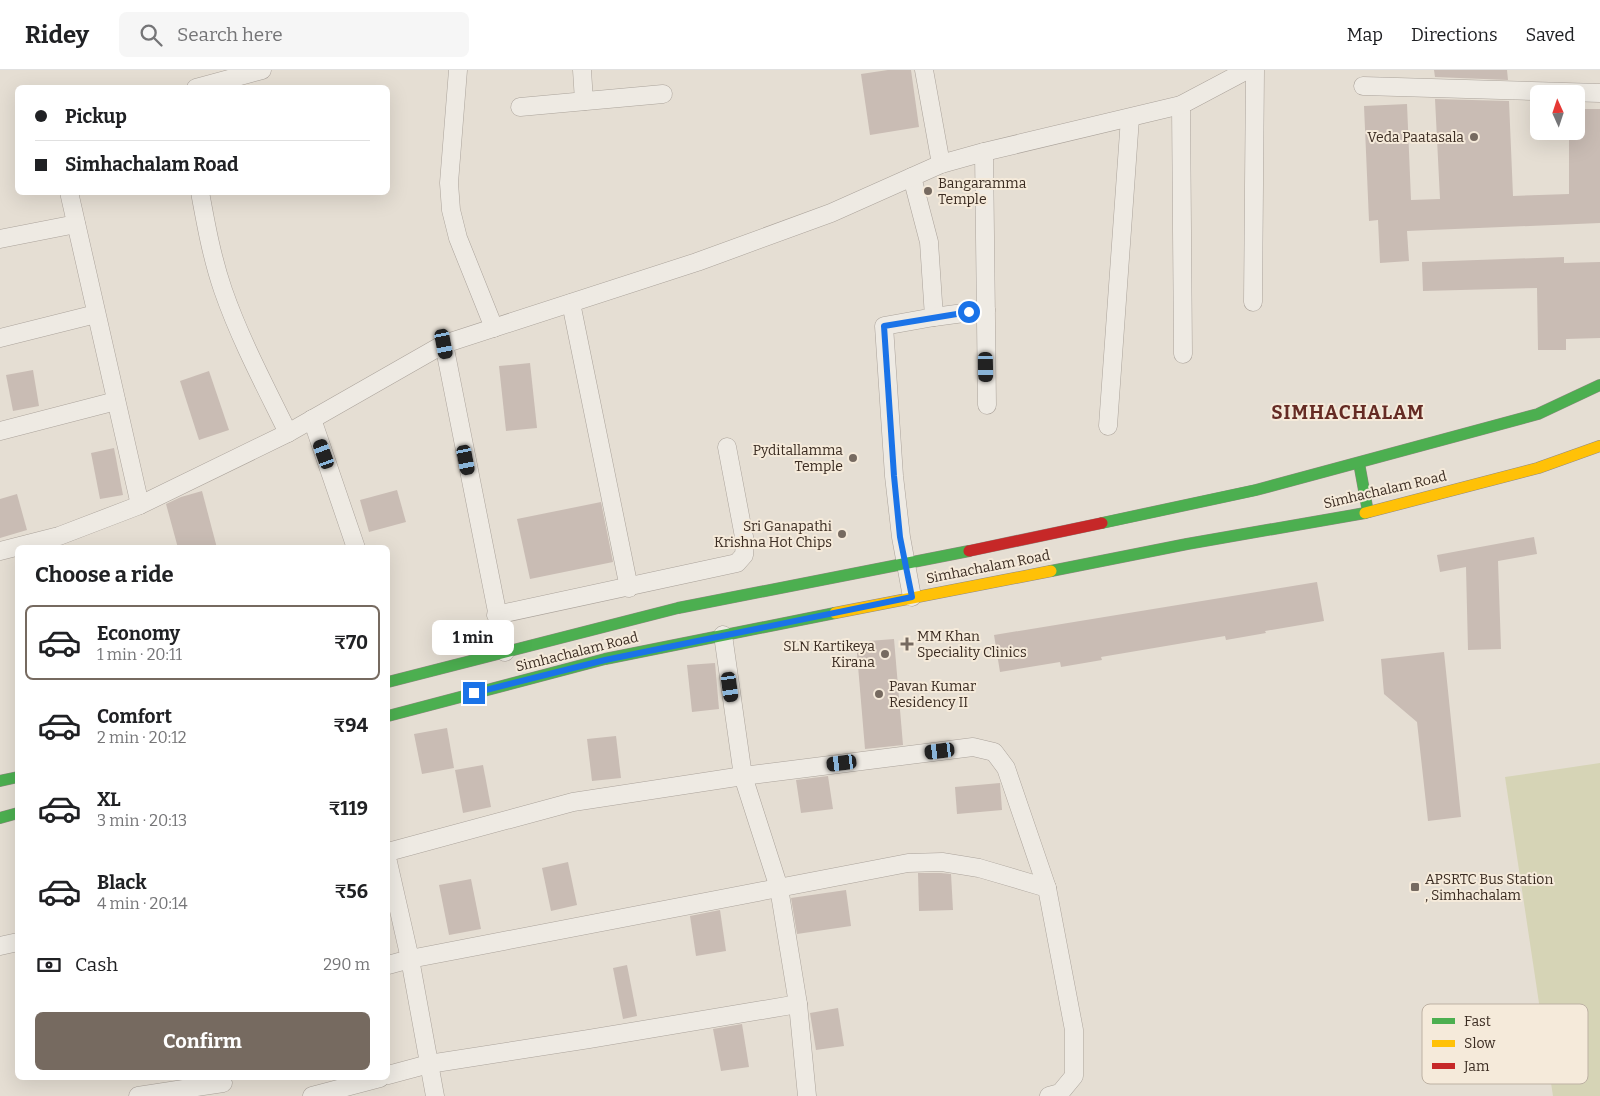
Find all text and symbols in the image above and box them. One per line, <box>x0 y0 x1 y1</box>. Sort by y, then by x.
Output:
search box <box>119 12 469 57</box>
text: Ridey <box>25 21 89 49</box>
icon: search <box>137 21 165 49</box>
text: Search here <box>177 23 283 46</box>
text: Map <box>1347 24 1383 46</box>
text: Directions <box>1411 24 1498 46</box>
text: Saved <box>1526 24 1575 46</box>
north arrow <box>1530 85 1585 140</box>
map controls <box>1530 85 1585 140</box>
text: Pickup <box>65 105 127 128</box>
place label: Veda Paatasala <box>1367 129 1464 146</box>
marker: Veda Paatasala <box>1468 131 1480 143</box>
text: Simhachalam Road <box>65 153 239 176</box>
place label: Bangaramma Temple <box>938 175 1027 208</box>
marker: Bangaramma Temple <box>922 185 934 197</box>
route start <box>958 301 980 323</box>
car <box>433 328 454 360</box>
car <box>978 352 993 382</box>
district label: SIMHACHALAM <box>1271 401 1425 424</box>
car <box>311 437 336 471</box>
place label: Pyditallamma Temple <box>753 442 843 475</box>
car <box>455 444 476 476</box>
marker: Pyditallamma Temple <box>847 452 859 464</box>
street label: Simhachalam Road <box>1322 468 1448 512</box>
place label: Sri Ganapathi Krishna Hot Chips <box>714 518 832 551</box>
marker: Sri Ganapathi Krishna Hot Chips <box>836 528 848 540</box>
street label: Simhachalam Road <box>925 547 1051 587</box>
text: Choose a ride <box>35 561 174 588</box>
icon: car <box>37 620 82 665</box>
callout: 1 min <box>433 620 515 656</box>
text: Economy <box>97 622 180 645</box>
text: 1 min <box>453 628 493 647</box>
place label: MM Khan Speciality Clinics <box>917 628 1027 661</box>
street label: Simhachalam Road <box>514 629 640 675</box>
text: ₹70 <box>334 631 368 654</box>
place label: SLN Kartikeya Kirana <box>783 638 875 671</box>
marker: MM Khan Speciality Clinics <box>901 638 913 650</box>
text: 1 min · 20:11 <box>97 645 182 664</box>
marker: SLN Kartikeya Kirana <box>879 648 891 660</box>
car <box>720 671 739 703</box>
place label: Pavan Kumar Residency II <box>889 678 976 711</box>
route end <box>463 682 485 704</box>
marker: Pavan Kumar Residency II <box>873 688 885 700</box>
icon: car <box>37 703 82 748</box>
text: Comfort <box>97 705 172 728</box>
text: ₹94 <box>333 714 368 737</box>
text: 2 min · 20:12 <box>97 728 186 747</box>
car <box>924 742 955 760</box>
car <box>826 754 857 772</box>
icon: car <box>37 786 82 831</box>
text: XL <box>97 788 121 811</box>
text: ₹119 <box>328 797 368 820</box>
text: 3 min · 20:13 <box>97 811 187 830</box>
icon: car <box>37 869 82 914</box>
text: Black <box>97 871 147 894</box>
place label: APSRTC Bus Station , Simhachalam <box>1425 871 1553 904</box>
text: ₹56 <box>334 880 368 903</box>
marker: APSRTC Bus Station , Simhachalam <box>1409 881 1421 893</box>
text: 4 min · 20:14 <box>97 894 188 913</box>
icon: cash <box>35 951 63 979</box>
text: Cash <box>75 953 118 976</box>
text: 290 m <box>323 955 370 974</box>
legend <box>1422 1004 1588 1084</box>
button: Confirm <box>35 1012 370 1070</box>
text: Fast <box>1464 1013 1491 1030</box>
text: Slow <box>1464 1035 1496 1052</box>
text: Jam <box>1463 1058 1490 1075</box>

